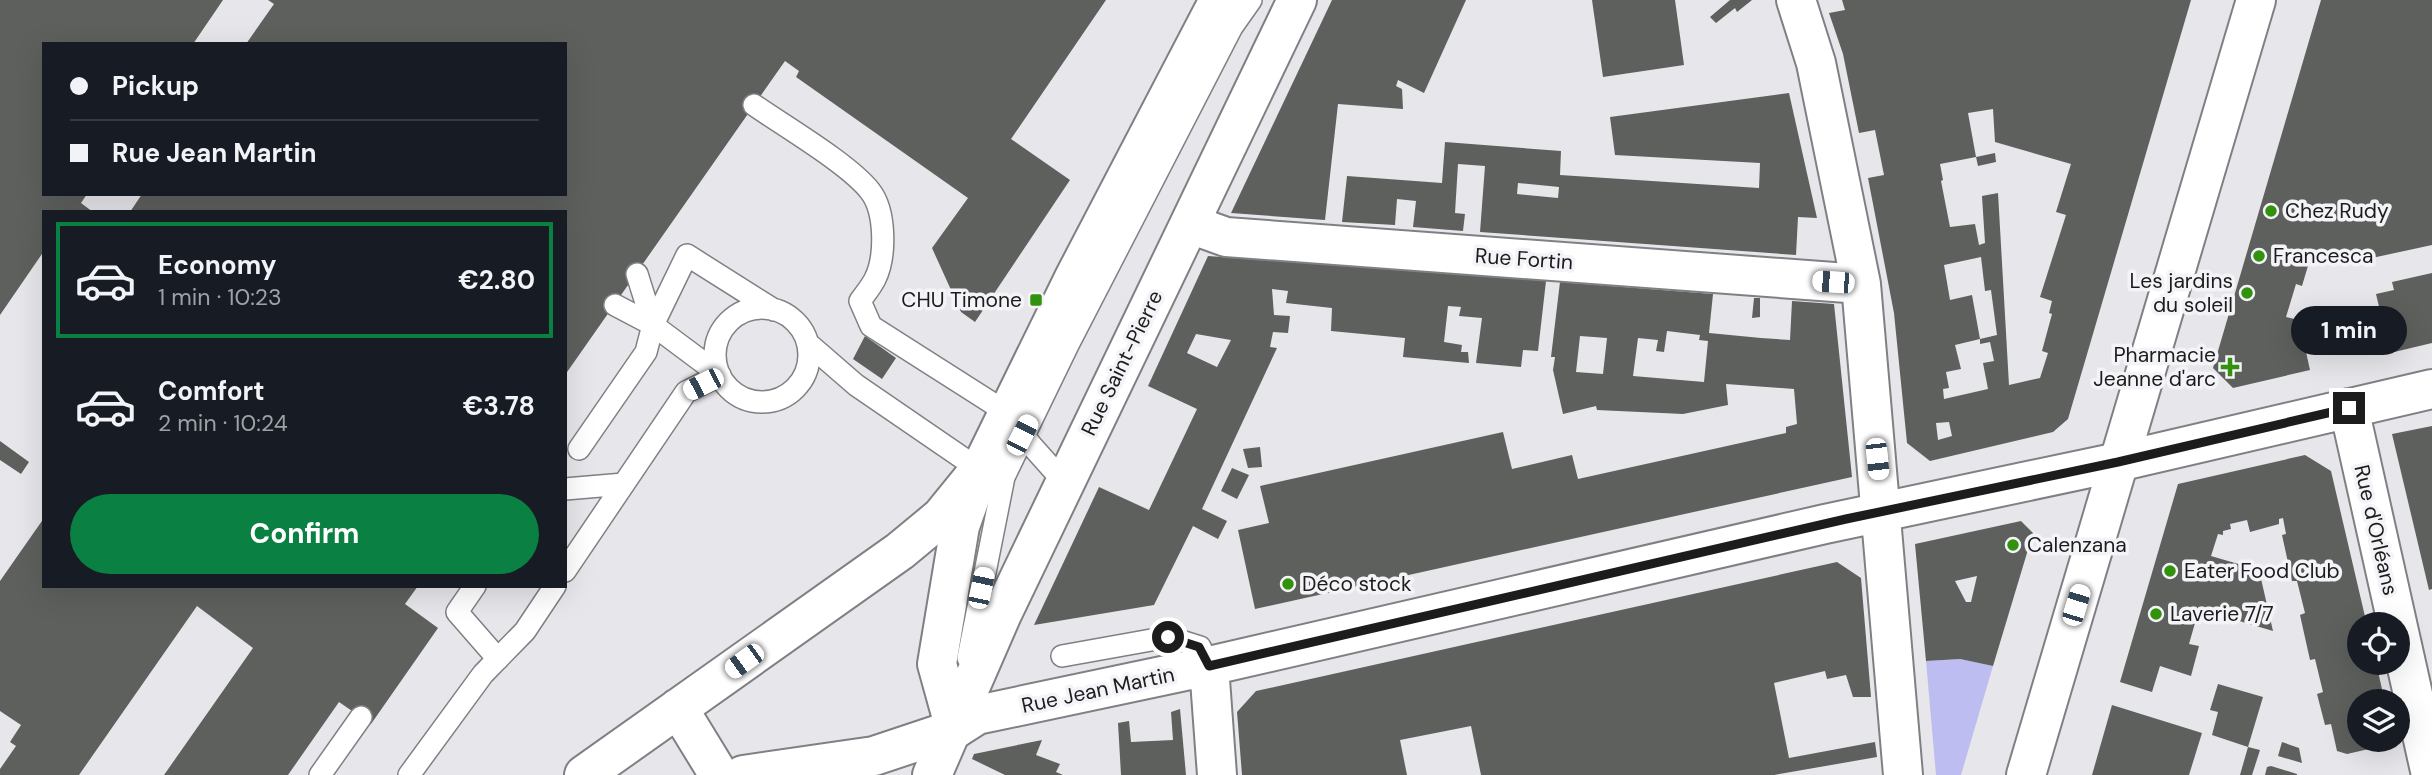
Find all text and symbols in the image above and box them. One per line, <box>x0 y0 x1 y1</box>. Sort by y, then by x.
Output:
text: Pickup <box>112 69 199 103</box>
text: Rue Jean Martin <box>112 136 317 170</box>
place label: Chez Rudy <box>2285 197 2389 225</box>
marker: Chez Rudy <box>2263 203 2279 219</box>
street label: Rue Fortin <box>1474 242 1574 276</box>
place label: Francesca <box>2273 242 2373 270</box>
text: Economy <box>158 248 276 282</box>
marker: Francesca <box>2251 248 2267 264</box>
icon: car <box>74 249 137 312</box>
text: €2.80 <box>458 263 535 297</box>
place label: Les jardins du soleil <box>2130 267 2233 319</box>
car <box>1812 270 1855 294</box>
text: 1 min · 10:23 <box>158 282 282 312</box>
marker: Les jardins du soleil <box>2239 285 2255 301</box>
place label: CHU Timone <box>901 286 1022 314</box>
street label: Rue Saint-Pierre <box>1075 286 1169 440</box>
marker: CHU Timone <box>1028 292 1044 308</box>
callout: 1 min <box>2291 306 2407 356</box>
text: 1 min <box>2321 315 2377 345</box>
place label: Pharmacie Jeanne d'arc <box>2093 341 2216 393</box>
marker: Pharmacie Jeanne d'arc <box>2222 359 2238 375</box>
car <box>680 365 727 403</box>
text: Comfort <box>158 374 264 408</box>
icon: car <box>74 375 137 438</box>
text: €3.78 <box>463 389 535 423</box>
route end <box>2333 392 2365 424</box>
text: 2 min · 10:24 <box>158 408 288 438</box>
car <box>1004 412 1041 458</box>
car <box>1865 437 1890 481</box>
street label: Rue d'Orléans <box>2347 462 2405 598</box>
button: Confirm <box>70 494 539 574</box>
place label: Calenzana <box>2027 531 2127 559</box>
marker: Calenzana <box>2005 537 2021 553</box>
place label: Eater Food Club <box>2184 557 2340 585</box>
marker: Eater Food Club <box>2162 563 2178 579</box>
car <box>967 565 996 611</box>
place label: Déco stock <box>1302 570 1412 598</box>
marker: Déco stock <box>1280 576 1296 592</box>
car <box>2060 582 2093 628</box>
place label: Laverie 7/7 <box>2170 600 2274 628</box>
marker: Laverie 7/7 <box>2148 606 2164 622</box>
map controls <box>2347 612 2410 752</box>
button: locate <box>2347 612 2410 675</box>
route start <box>1152 621 1184 653</box>
car <box>721 640 768 682</box>
street label: Rue Jean Martin <box>1019 660 1177 720</box>
button: layers <box>2347 689 2410 752</box>

